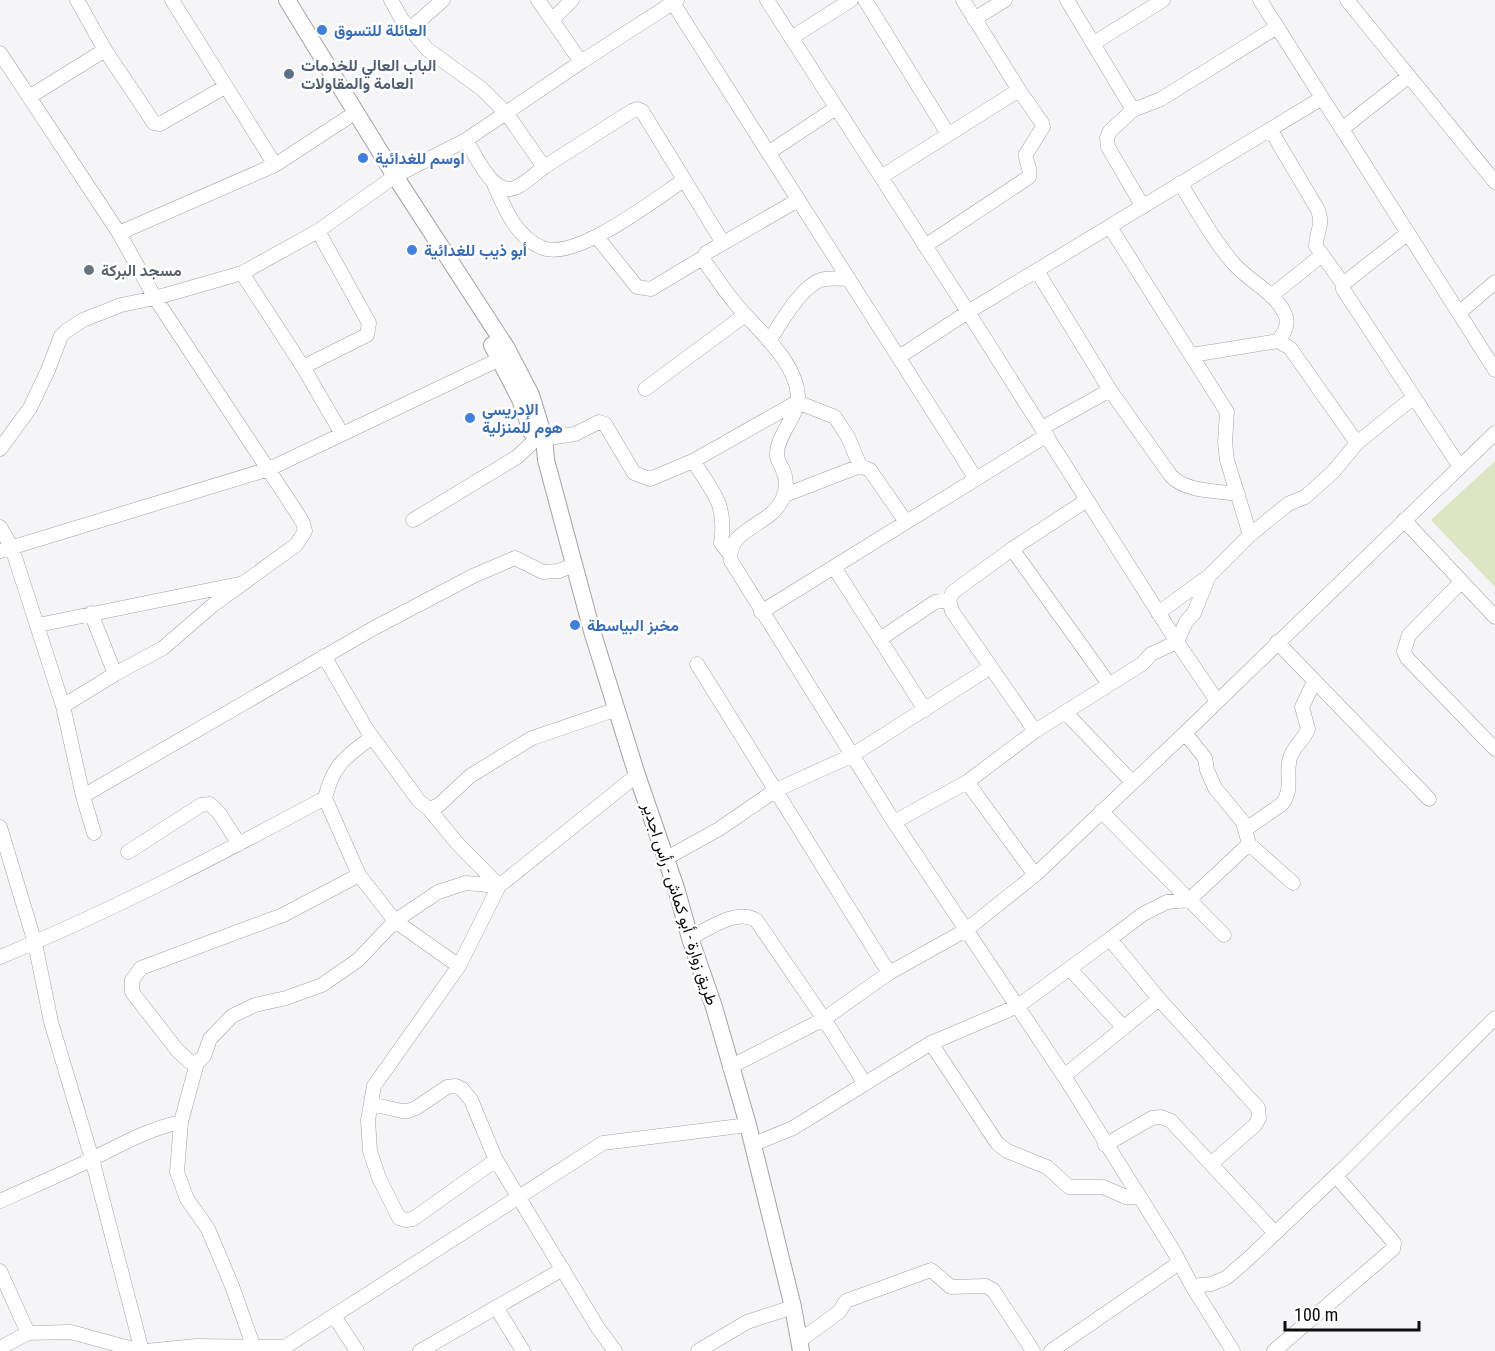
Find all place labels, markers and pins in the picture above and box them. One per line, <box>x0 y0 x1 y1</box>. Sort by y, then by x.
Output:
place label: العائلة للتسوق <box>334 21 427 41</box>
marker: العائلة للتسوق <box>315 23 329 37</box>
place label: الباب العالي للخدمات العامة والمقاولات <box>301 56 436 94</box>
marker: الباب العالي للخدمات العامة والمقاولات <box>282 67 296 81</box>
place label: اوسم للغدائية <box>375 149 465 169</box>
marker: اوسم للغدائية <box>356 151 370 165</box>
place label: أبو ذيب للغدائية <box>424 241 527 261</box>
marker: أبو ذيب للغدائية <box>405 243 419 257</box>
place label: مسجد البركة <box>101 261 182 281</box>
marker: مسجد البركة <box>82 263 96 277</box>
place label: الإدريسي هوم للمنزلية <box>482 400 563 438</box>
marker: الإدريسي هوم للمنزلية <box>463 411 477 425</box>
place label: مخبز البياسطة <box>587 616 679 636</box>
marker: مخبز البياسطة <box>568 618 582 632</box>

